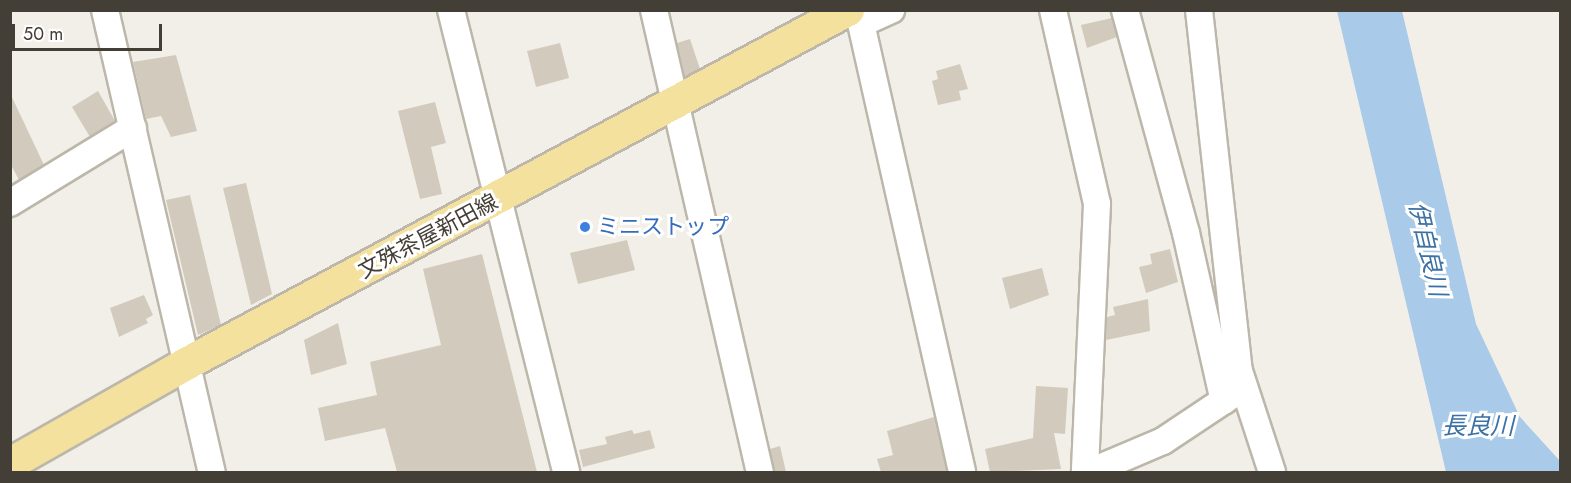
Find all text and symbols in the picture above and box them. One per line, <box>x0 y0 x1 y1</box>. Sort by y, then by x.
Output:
scale bar <box>15 12 165 50</box>
text: 50 m <box>23 21 63 47</box>
street label: 文殊茶屋新田線 <box>354 188 502 284</box>
water label: 伊自良川 <box>1403 199 1453 299</box>
place label: ミニストップ <box>597 214 729 240</box>
marker: ミニストップ <box>578 220 592 234</box>
water label: 長良川 <box>1442 412 1514 440</box>

